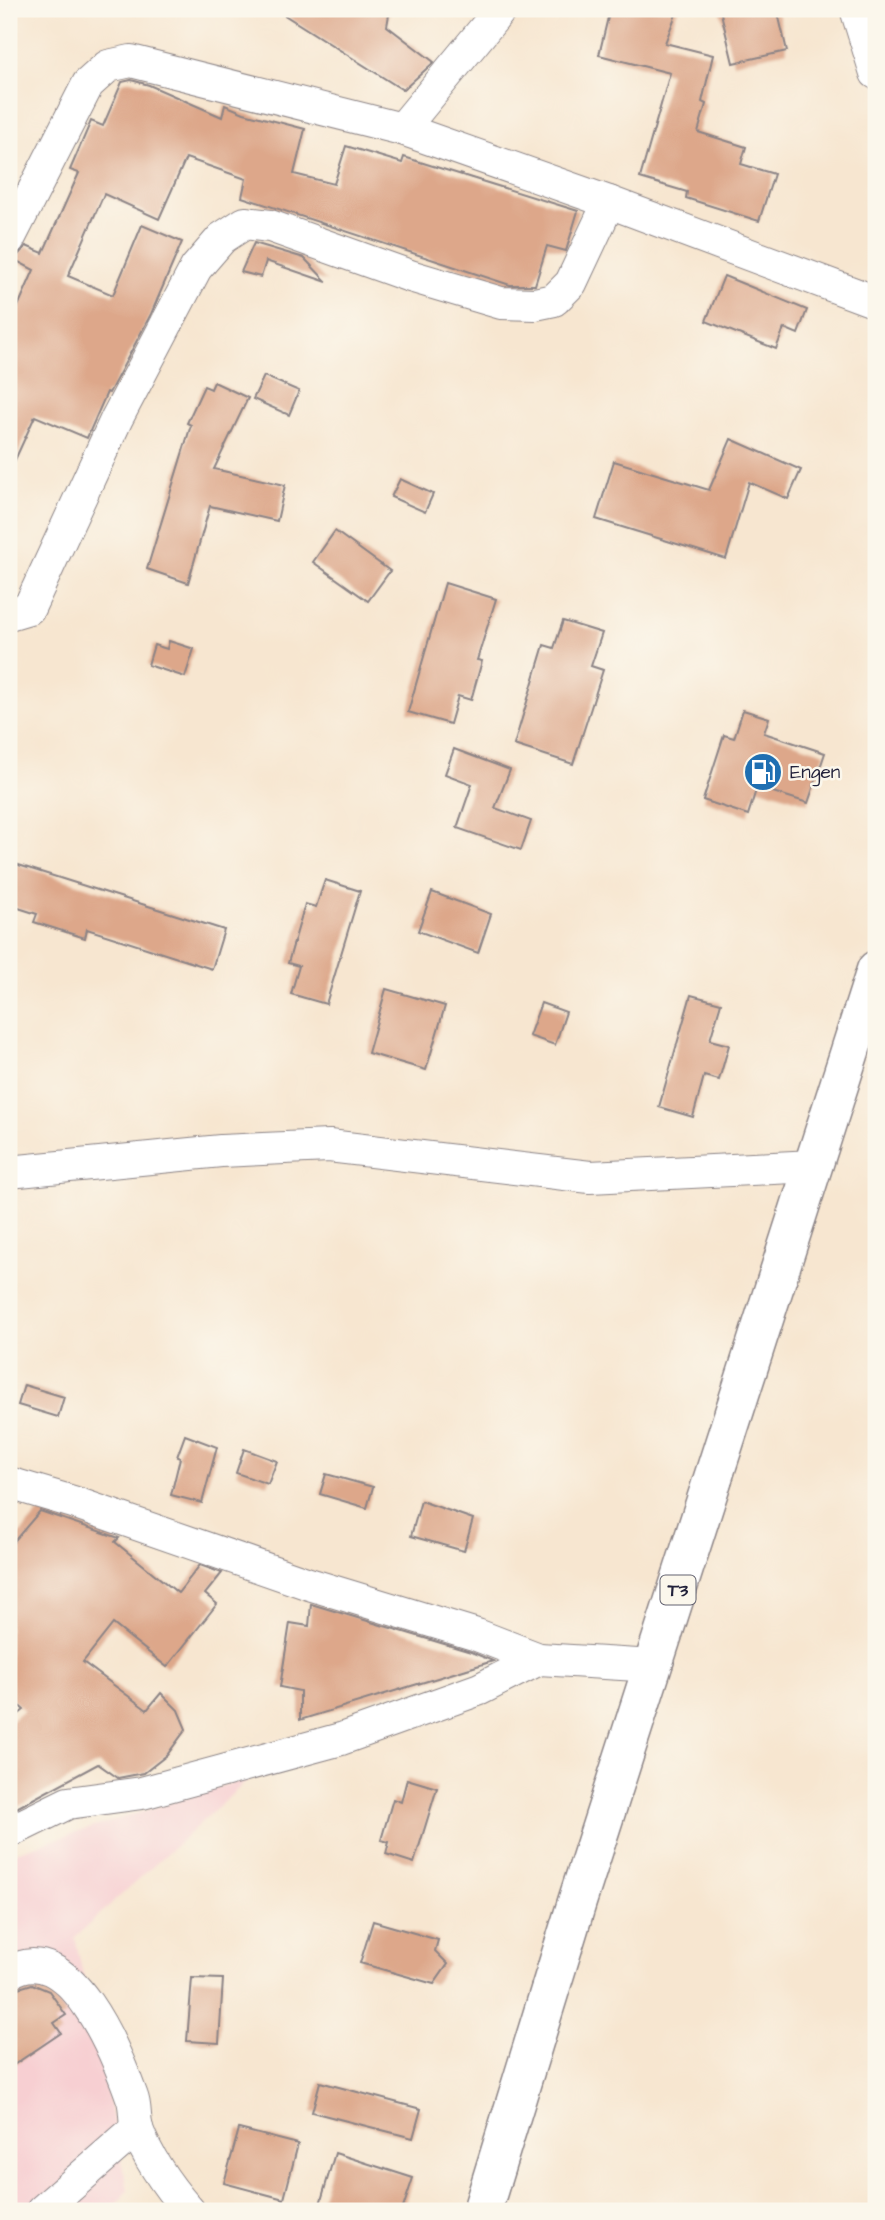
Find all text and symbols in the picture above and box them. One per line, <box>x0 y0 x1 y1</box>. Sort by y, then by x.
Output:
fuel station icon: Engen <box>742 751 784 793</box>
place label: Engen <box>790 759 840 787</box>
road number: T3 <box>660 1576 696 1604</box>

